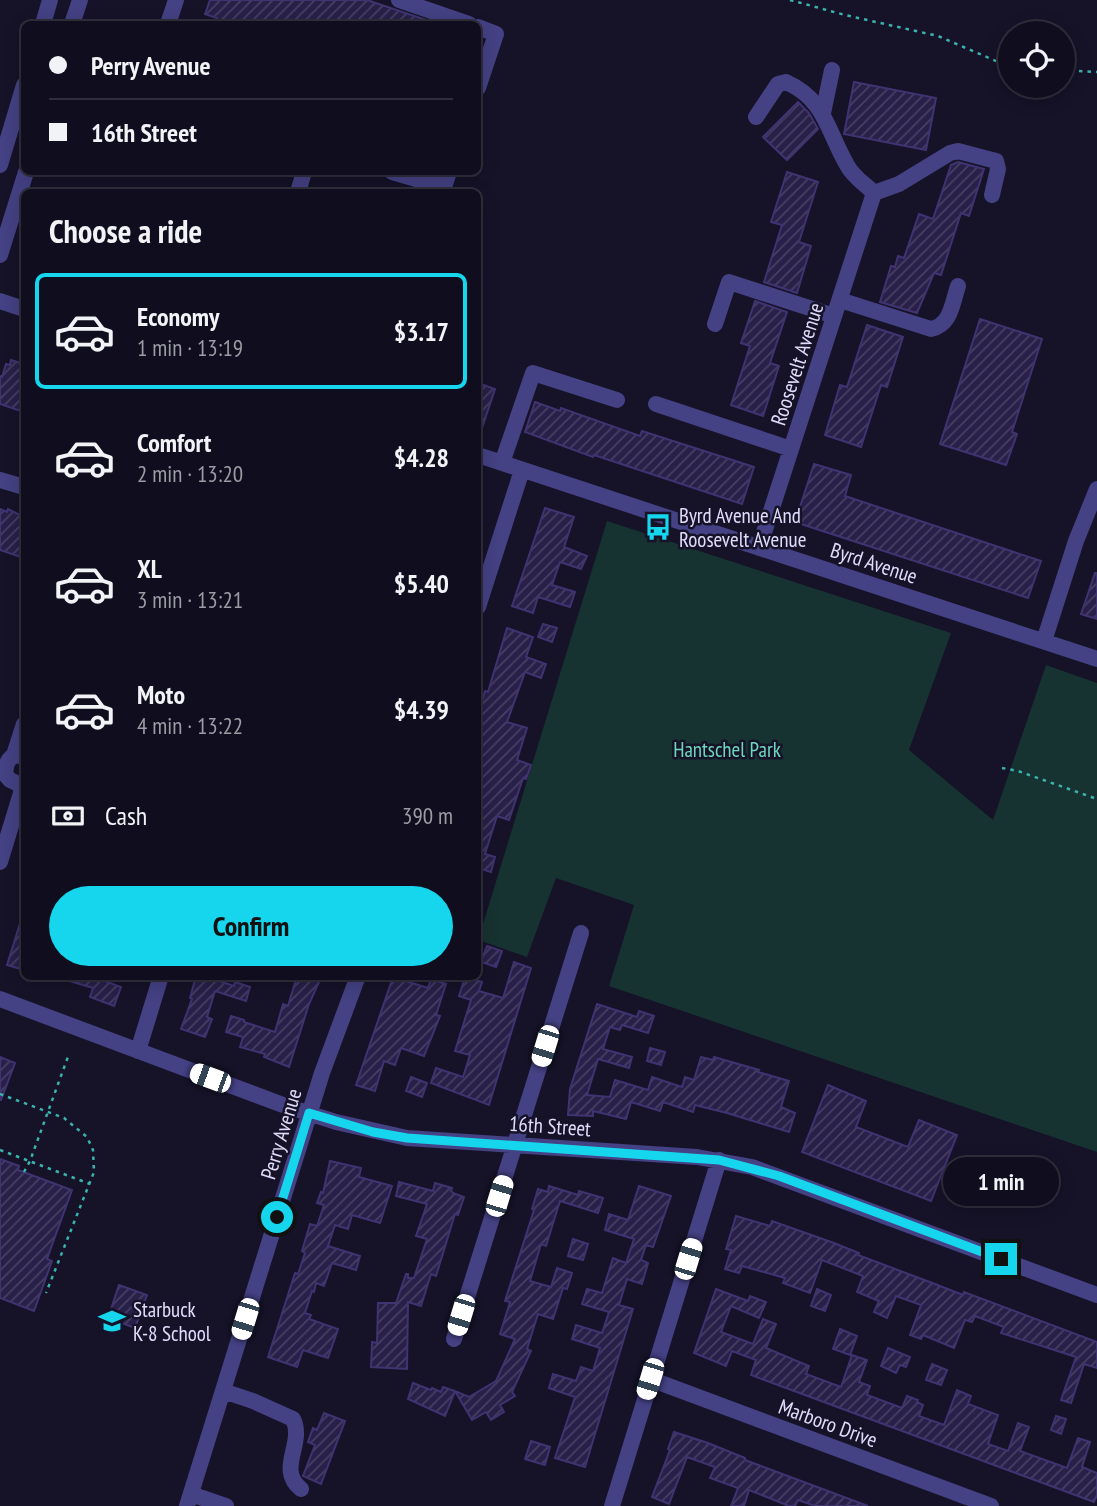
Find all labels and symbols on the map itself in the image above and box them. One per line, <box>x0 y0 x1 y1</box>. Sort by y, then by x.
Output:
street label: Roosevelt Avenue <box>764 299 830 429</box>
place label: Byrd Avenue And Roosevelt Avenue <box>679 502 806 553</box>
bus stop icon: Byrd Avenue And Roosevelt Avenue <box>643 512 673 542</box>
street label: Byrd Avenue <box>827 536 921 590</box>
park label: Hantschel Park <box>673 736 781 763</box>
car <box>529 1023 562 1069</box>
car <box>187 1061 234 1095</box>
street label: Perry Avenue <box>254 1085 308 1183</box>
street label: 16th Street <box>508 1110 592 1142</box>
callout: 1 min <box>943 1158 1059 1206</box>
car <box>483 1173 516 1219</box>
route start <box>261 1201 293 1233</box>
car <box>672 1236 705 1282</box>
route end <box>985 1243 1017 1275</box>
car <box>445 1292 478 1338</box>
place label: Starbuck K-8 School <box>133 1296 211 1347</box>
car <box>229 1296 262 1342</box>
school or university icon: Starbuck K-8 School <box>97 1306 127 1336</box>
car <box>634 1356 667 1402</box>
street label: Marboro Drive <box>775 1393 881 1453</box>

